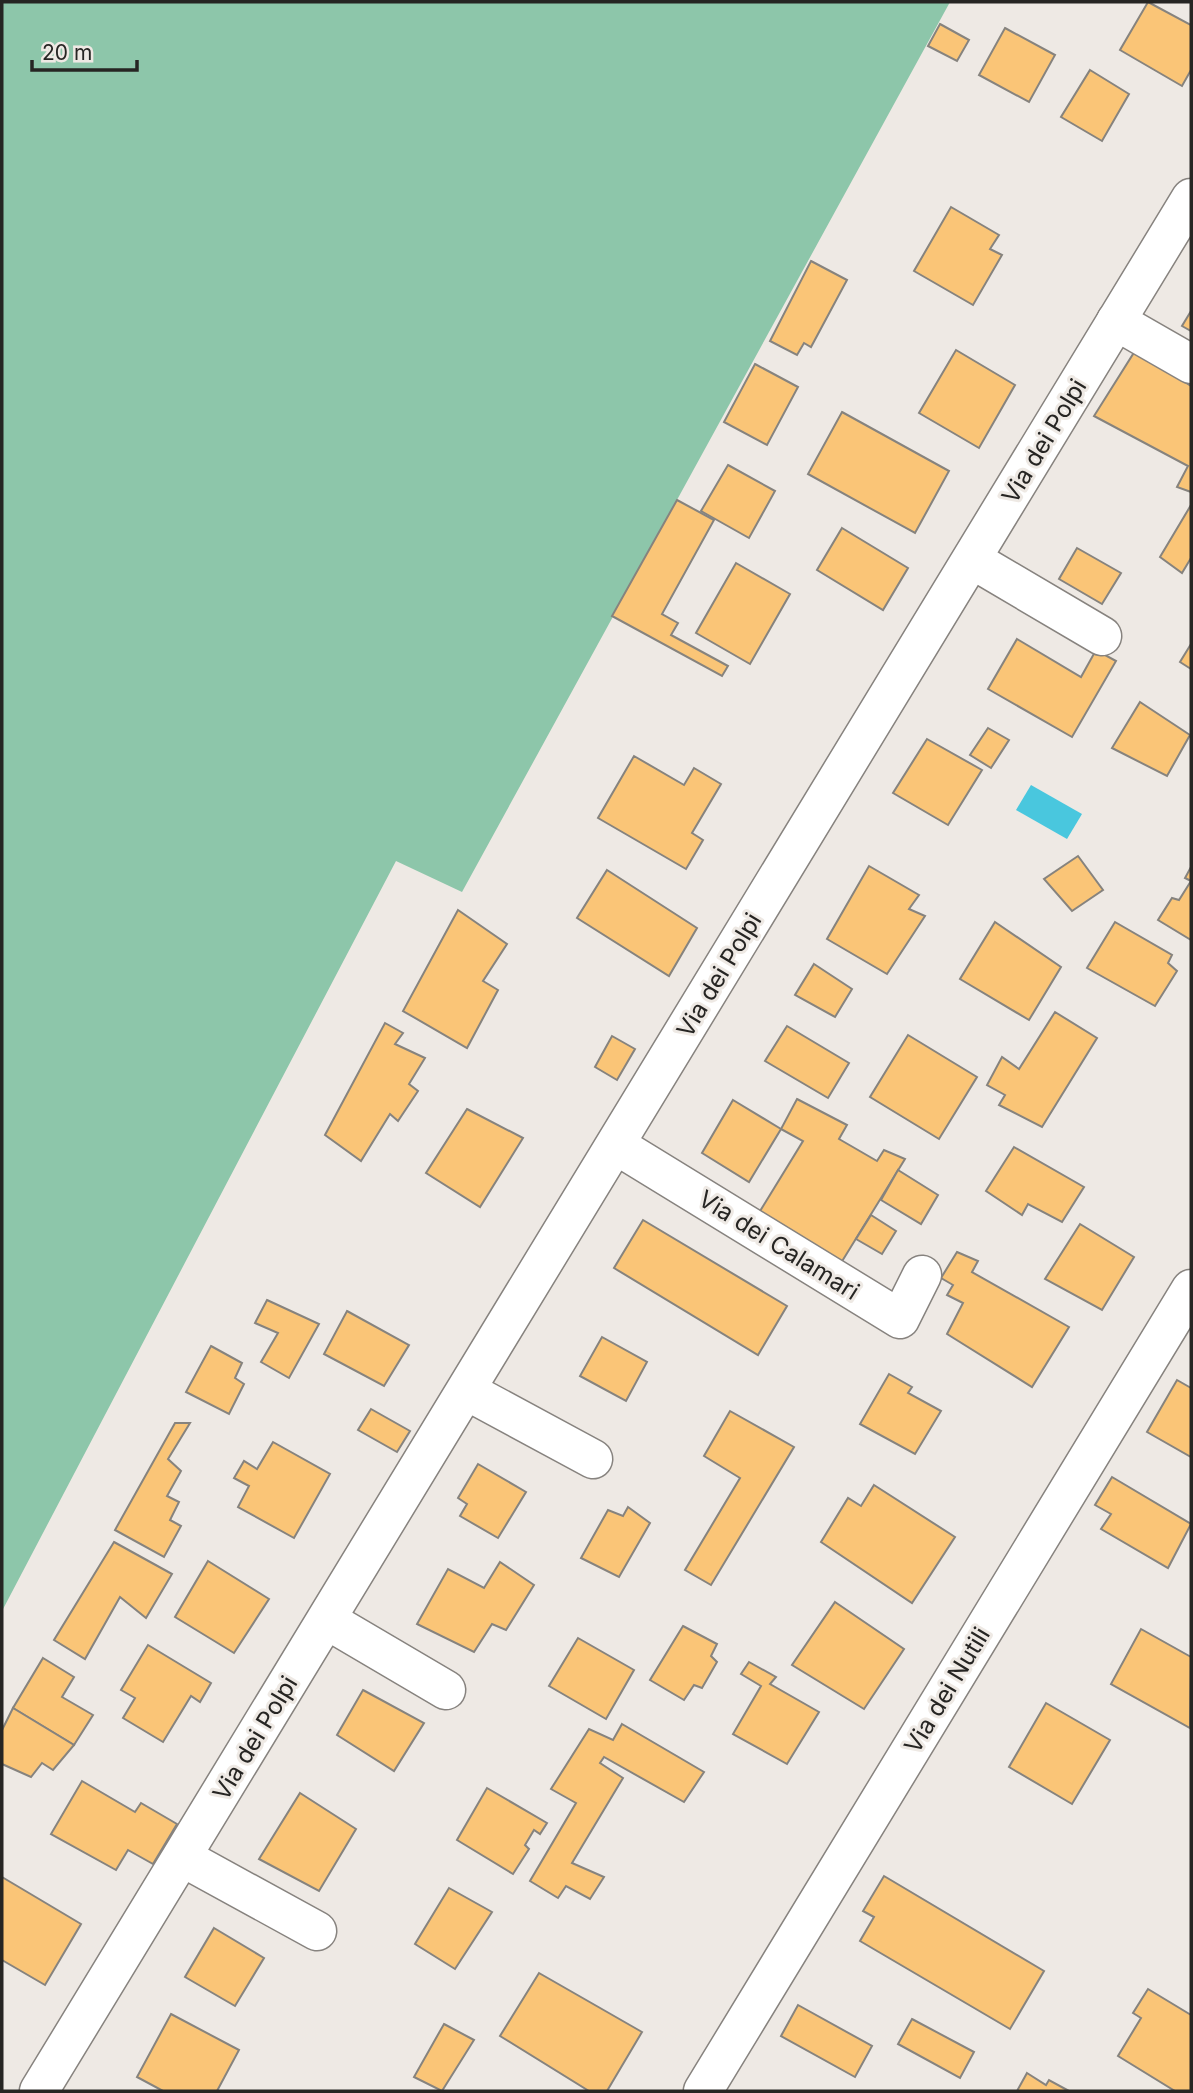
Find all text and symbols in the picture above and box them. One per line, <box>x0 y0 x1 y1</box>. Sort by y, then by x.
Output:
scale bar <box>32 28 136 72</box>
text: 20 m <box>42 40 92 65</box>
street label: Via dei Polpi <box>996 374 1092 508</box>
street label: Via dei Polpi <box>671 908 767 1042</box>
street label: Via dei Calamari <box>693 1184 865 1306</box>
street label: Via dei Nutili <box>898 1622 996 1758</box>
street label: Via dei Polpi <box>207 1671 303 1805</box>

